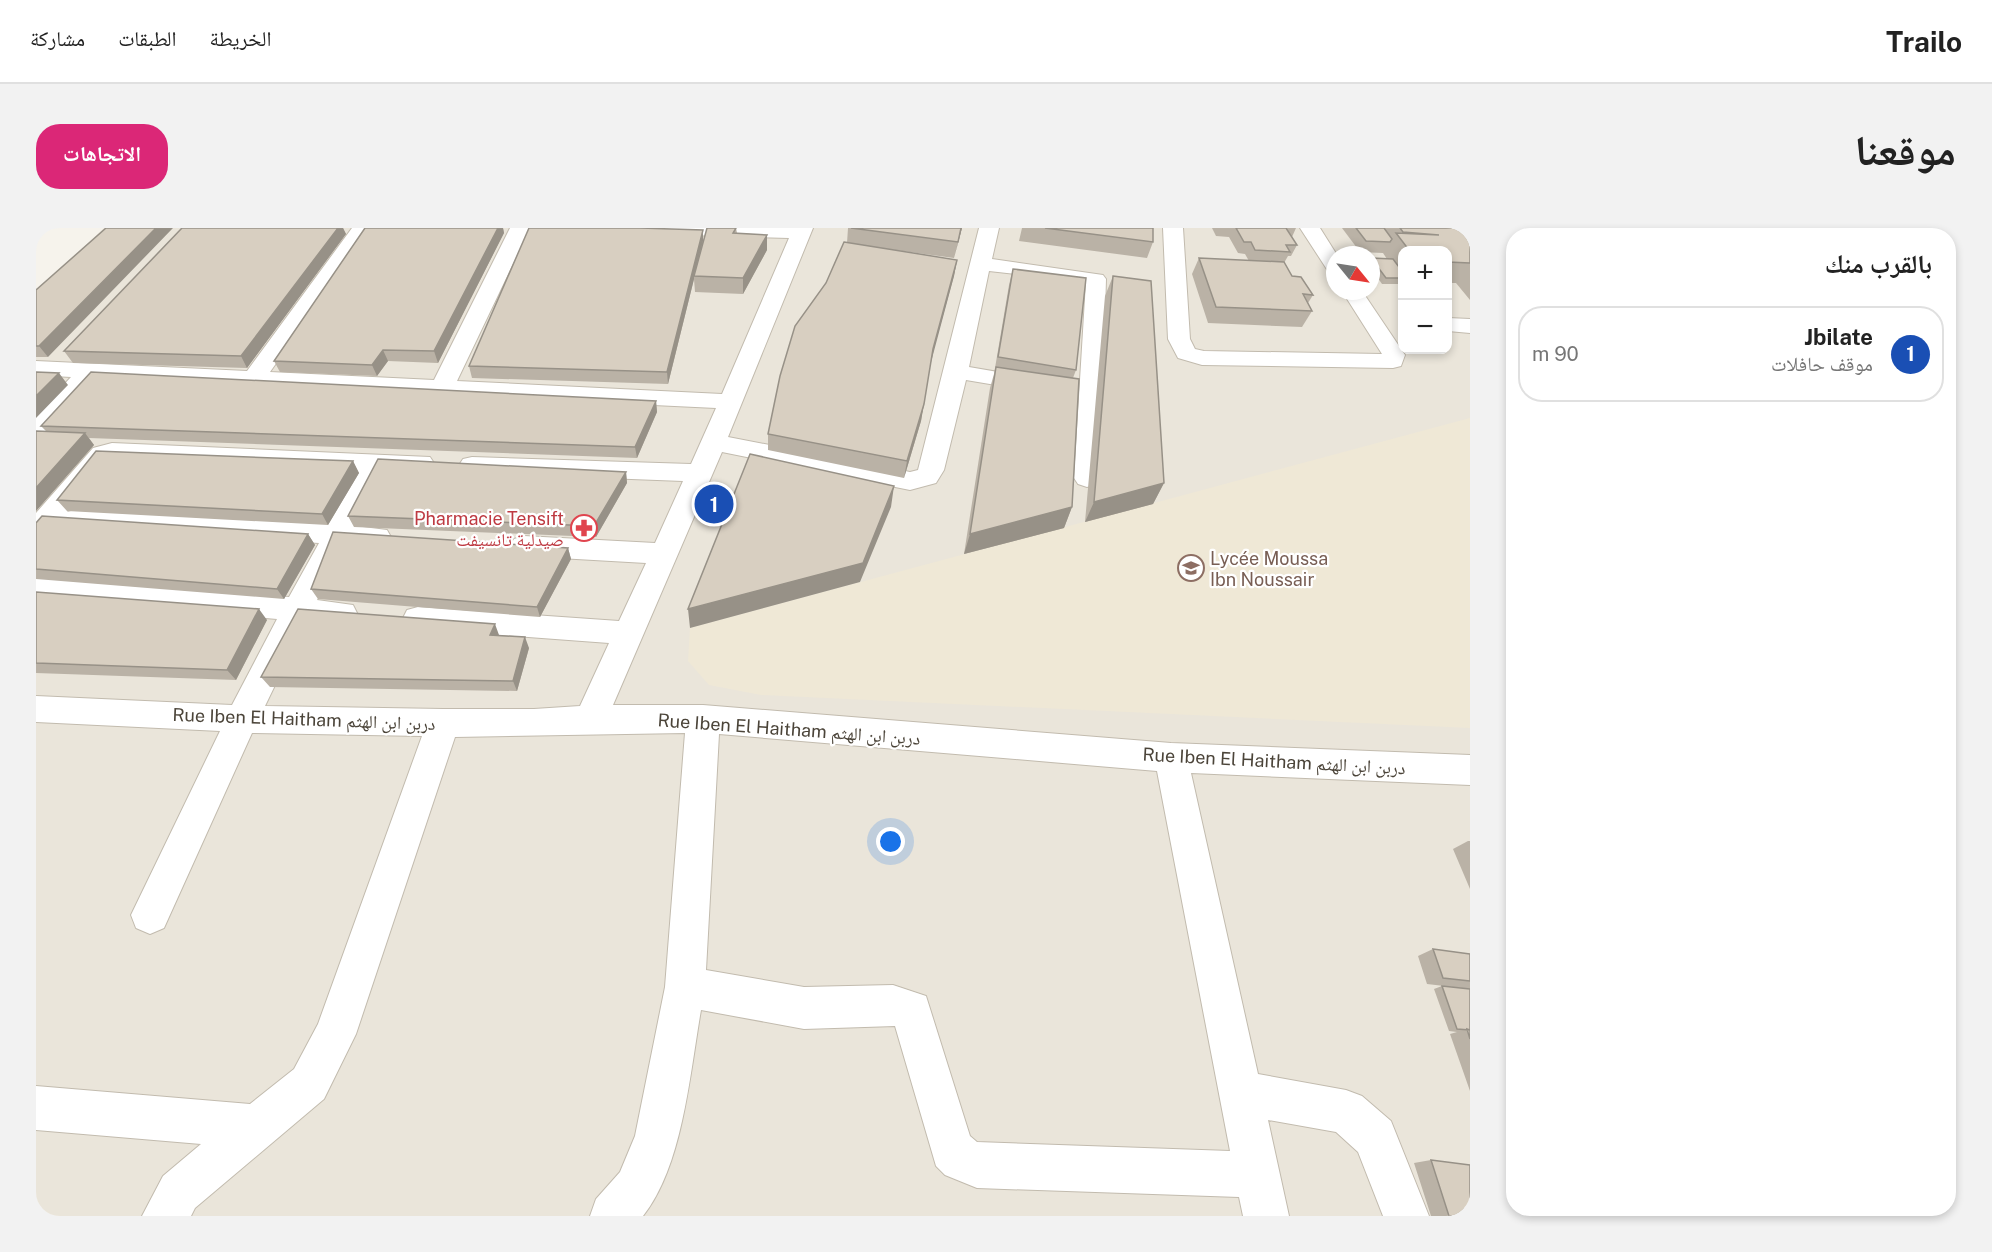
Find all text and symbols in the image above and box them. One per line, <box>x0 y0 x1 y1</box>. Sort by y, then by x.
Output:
text: Trailo <box>1886 25 1962 58</box>
text: مشاركة <box>30 26 85 51</box>
text: الطبقات <box>118 26 177 51</box>
text: الخريطة <box>210 26 271 51</box>
button: الاتجاهات <box>36 124 168 189</box>
text: موقعنا <box>1855 125 1956 174</box>
north arrow <box>1326 246 1380 300</box>
map controls <box>1398 246 1452 354</box>
button: + <box>1398 246 1452 300</box>
text: بالقرب منك <box>1825 248 1932 279</box>
button: − <box>1398 300 1452 354</box>
text: Jbilate <box>1804 324 1873 350</box>
text: 90 m <box>1532 342 1579 366</box>
text: 1 <box>1906 342 1915 366</box>
text: موقف حافلات <box>1771 352 1873 376</box>
pin: 1 <box>694 482 734 526</box>
place label: Pharmacie Tensift صيدلية تانسيفت <box>414 508 564 550</box>
pharmacy icon: Pharmacie Tensift صيدلية تانسيفت <box>569 513 599 543</box>
place label: Lycée Moussa Ibn Noussair <box>1210 548 1328 590</box>
school or university icon: Lycée Moussa Ibn Noussair <box>1176 553 1206 583</box>
street label: Rue Iben El Haitham دربن ابن الهثم <box>172 704 436 736</box>
street label: Rue Iben El Haitham دربن ابن الهثم <box>657 709 921 751</box>
street label: Rue Iben El Haitham دربن ابن الهثم <box>1142 744 1406 780</box>
your location <box>876 827 905 856</box>

